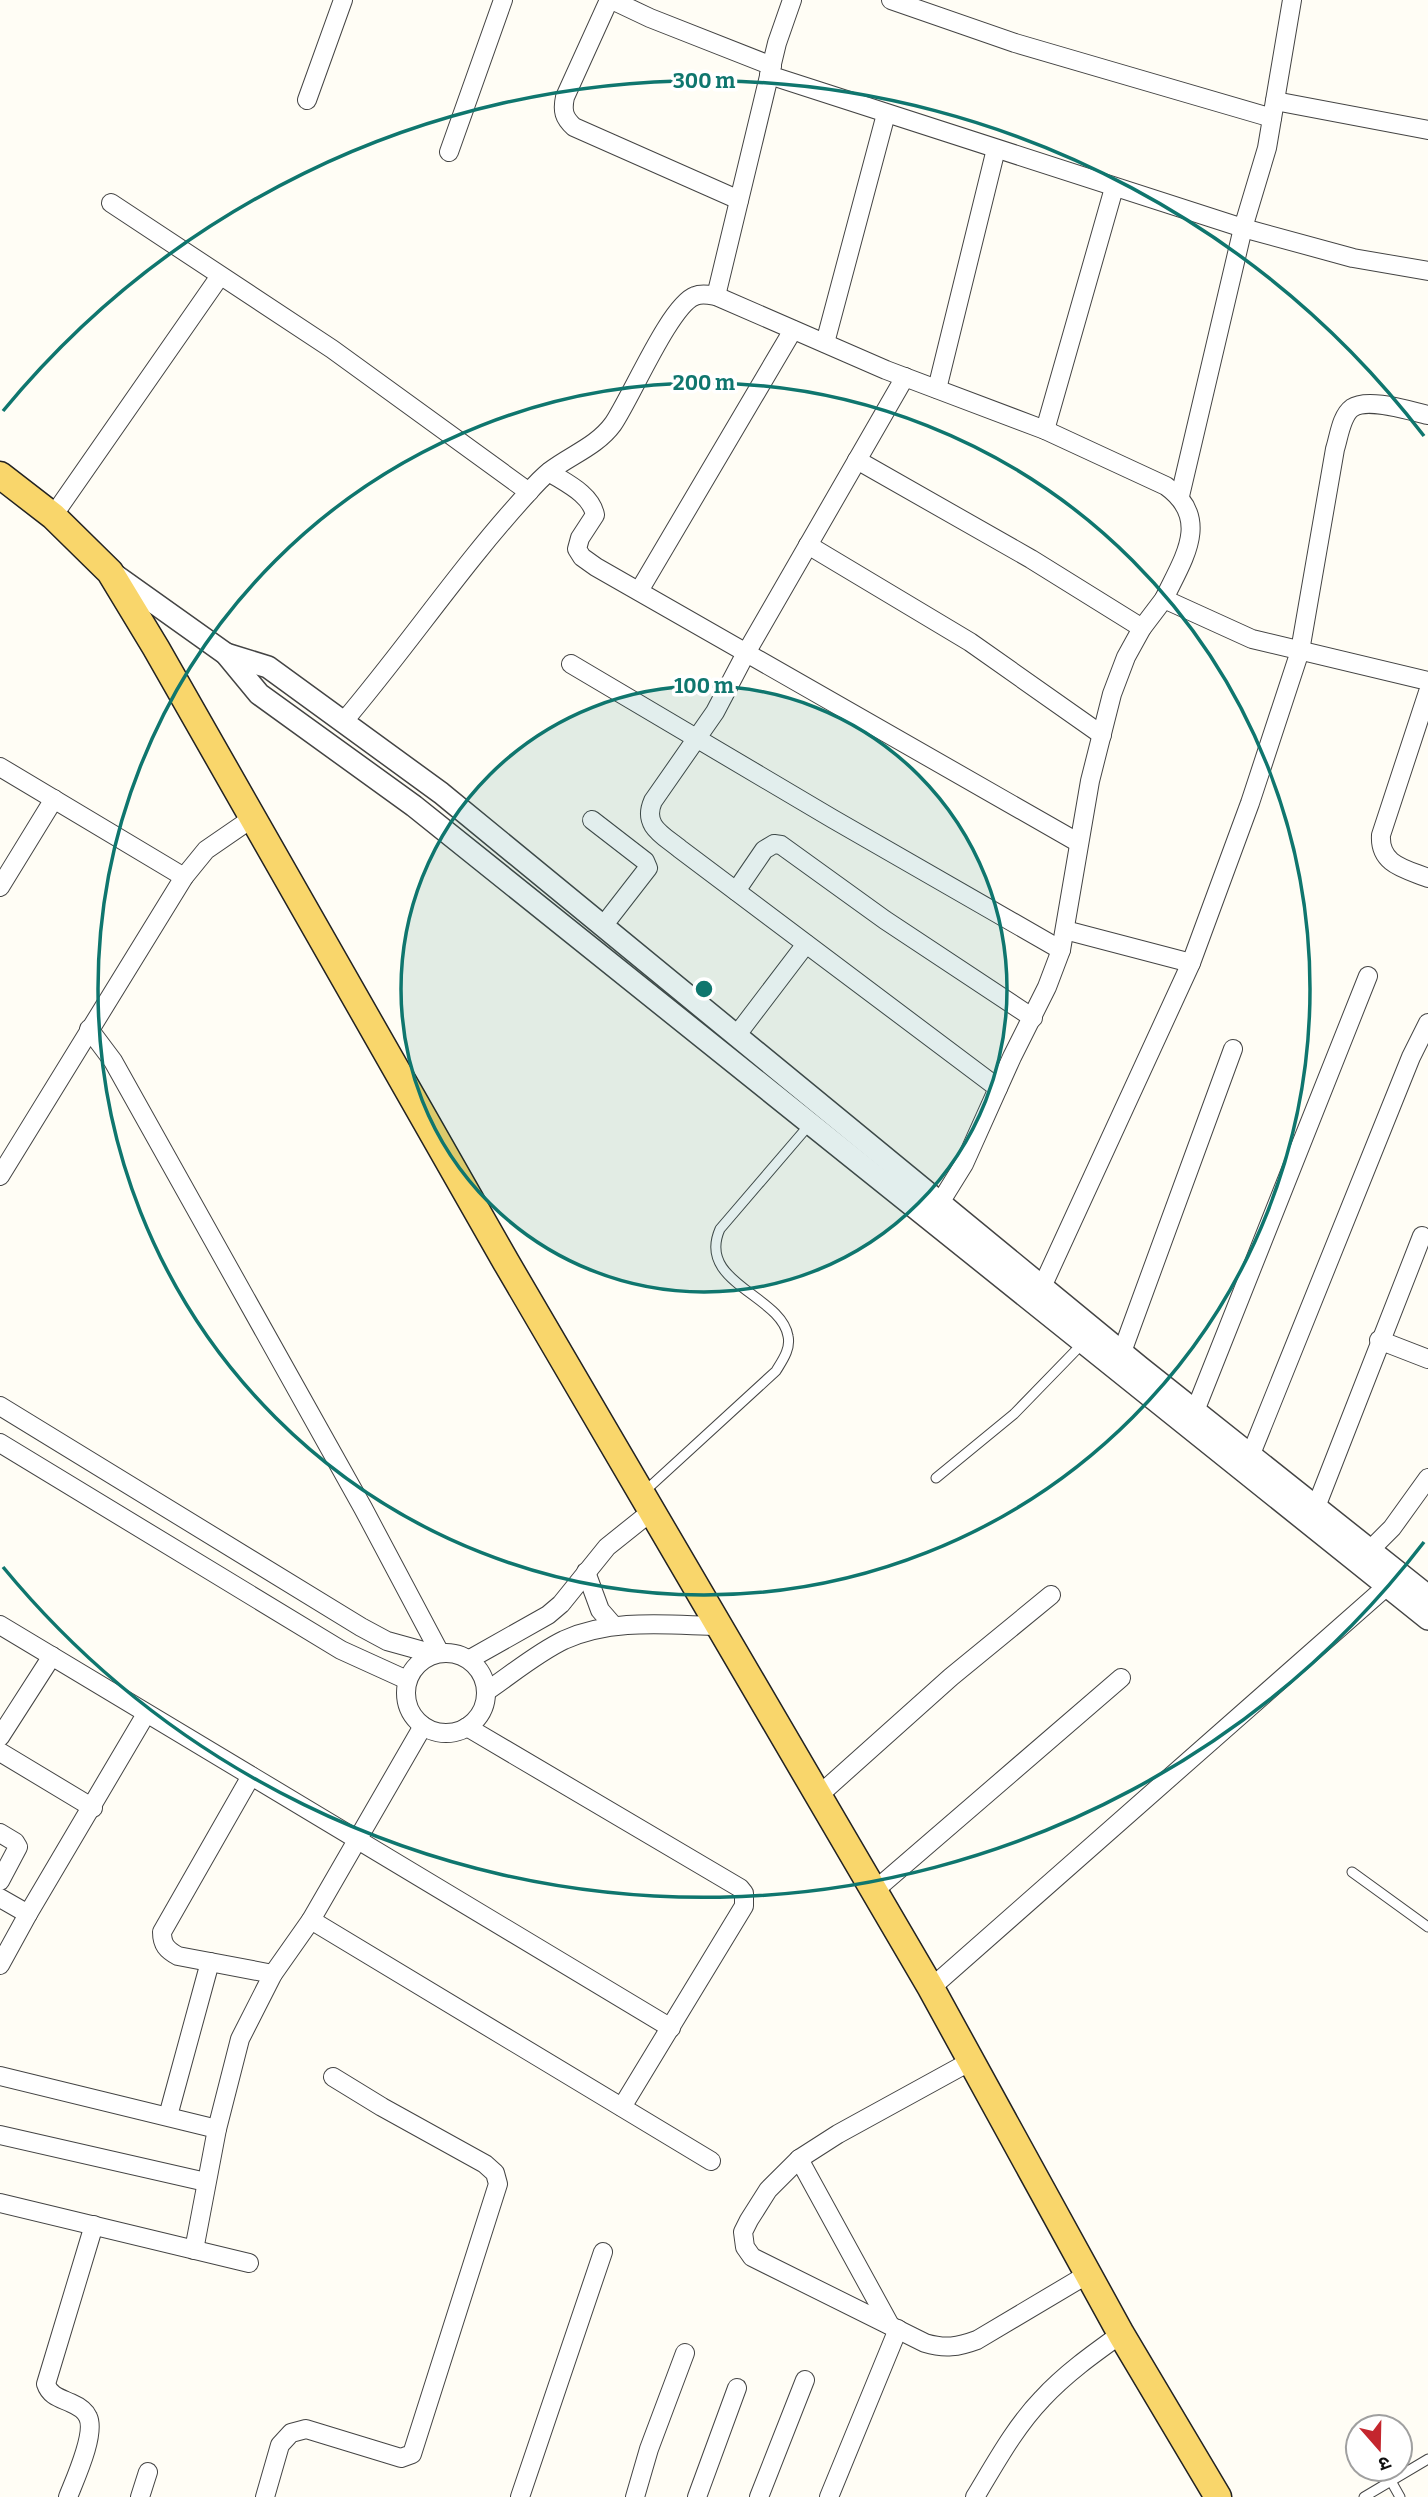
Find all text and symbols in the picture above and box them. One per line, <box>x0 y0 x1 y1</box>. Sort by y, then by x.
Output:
text: 300 m <box>673 68 735 94</box>
text: 200 m <box>673 370 735 396</box>
text: 100 m <box>674 673 734 699</box>
centre of rings <box>692 977 716 1001</box>
north arrow <box>1344 2413 1414 2483</box>
text: उ <box>1375 2451 1394 2477</box>

